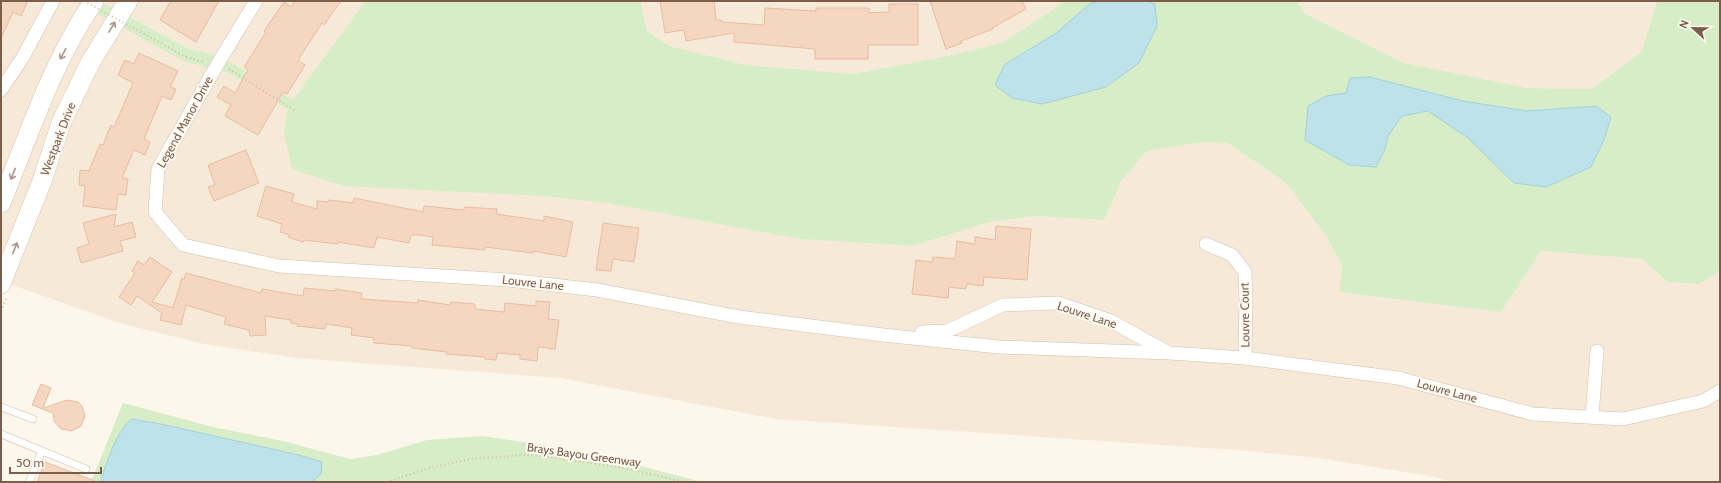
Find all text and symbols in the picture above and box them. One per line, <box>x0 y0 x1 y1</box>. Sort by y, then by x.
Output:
north arrow <box>1673 8 1713 48</box>
text: N <box>1676 18 1692 30</box>
one-way arrow <box>108 22 116 33</box>
one-way arrow <box>59 48 66 60</box>
street label: Legend Manor Drive <box>153 73 216 170</box>
street label: Westpark Drive <box>37 100 78 178</box>
one-way arrow <box>9 167 16 179</box>
one-way arrow <box>12 242 20 254</box>
street label: Louvre Lane <box>502 272 565 293</box>
street label: Louvre Court <box>1236 282 1253 348</box>
street label: Louvre Lane <box>1055 298 1119 331</box>
street label: Louvre Lane <box>1415 375 1479 406</box>
street label: Brays Bayou Greenway <box>526 439 642 470</box>
scale bar <box>10 449 101 475</box>
text: 50 m <box>16 455 44 470</box>

